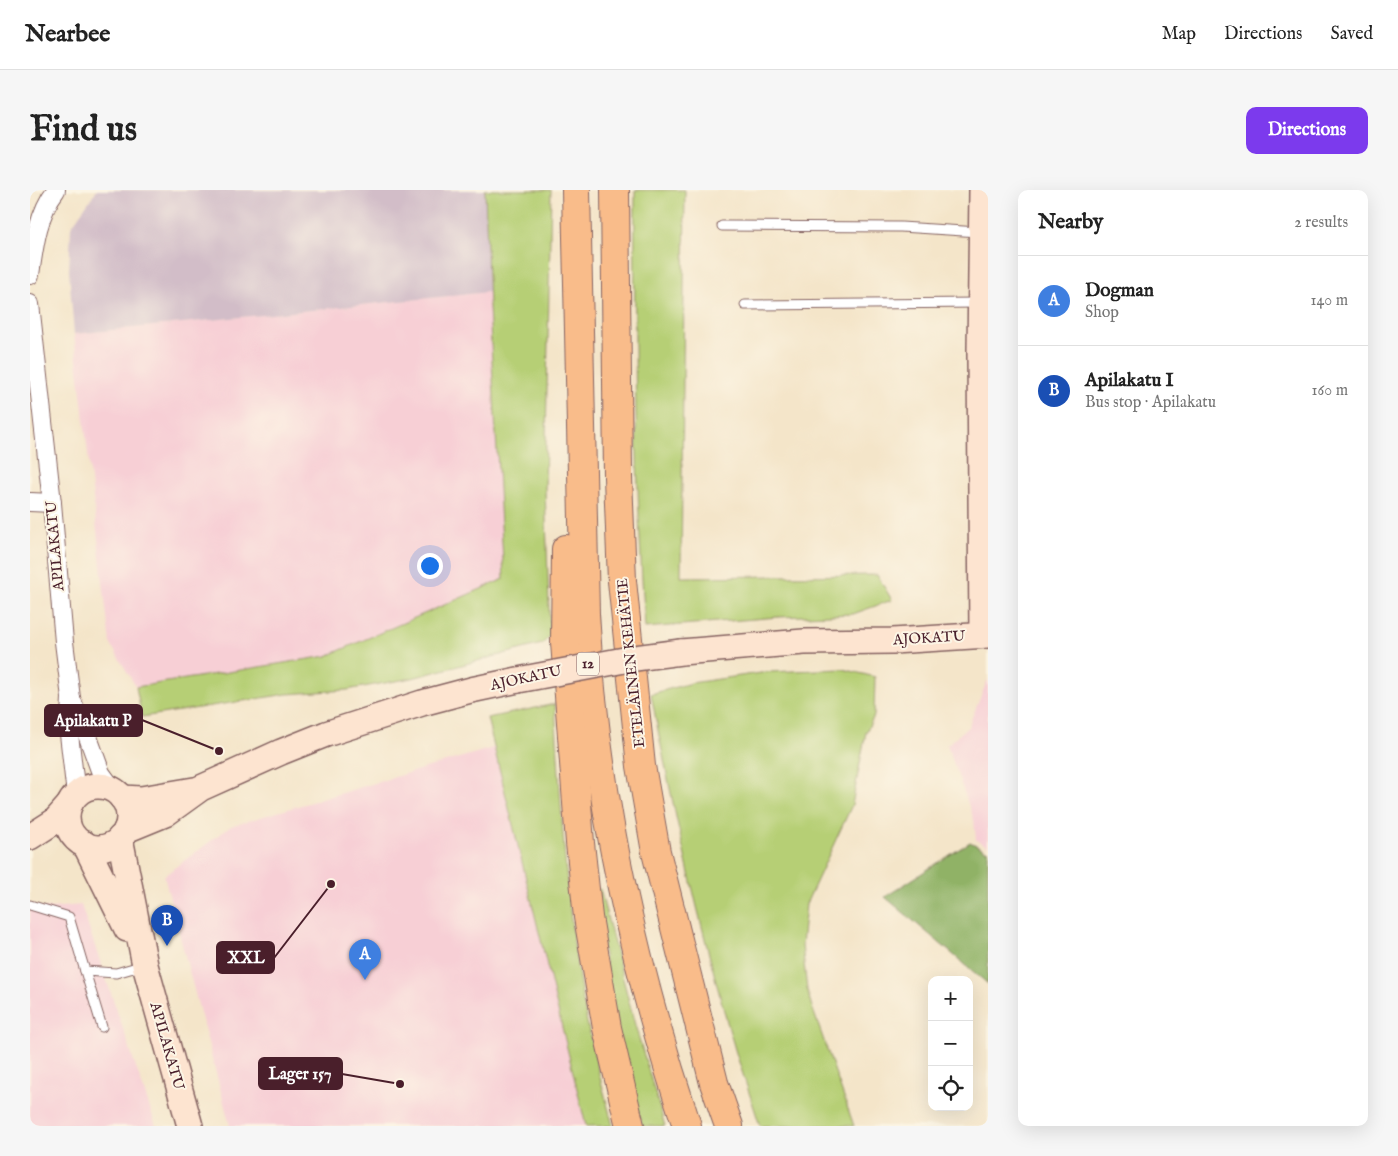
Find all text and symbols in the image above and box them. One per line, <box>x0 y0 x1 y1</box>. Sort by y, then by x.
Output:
text: Nearbee <box>25 19 110 50</box>
text: Map <box>1162 23 1196 46</box>
text: Directions <box>1224 23 1302 46</box>
text: Saved <box>1330 23 1373 46</box>
button: Directions <box>1246 107 1368 154</box>
text: Find us <box>30 108 137 153</box>
text: Nearby <box>1038 209 1103 236</box>
text: 2 results <box>1294 213 1348 233</box>
text: Dogman <box>1085 279 1154 303</box>
text: A <box>1049 291 1059 311</box>
text: 140 m <box>1310 291 1348 311</box>
text: Shop <box>1085 303 1119 323</box>
text: Apilakatu I <box>1085 369 1174 393</box>
text: B <box>1049 381 1059 401</box>
text: 160 m <box>1312 381 1348 401</box>
text: Bus stop · Apilakatu <box>1085 393 1216 413</box>
street label: APILAKATU <box>42 500 68 593</box>
your location <box>417 553 443 579</box>
street label: ETELÄINEN KEHÄTIE <box>613 577 649 749</box>
street label: AJOKATU <box>891 627 966 649</box>
road number: 12 <box>577 652 599 676</box>
street label: AJOKATU <box>488 661 564 695</box>
callout: Apilakatu P <box>45 705 142 736</box>
text: Apilakatu P <box>53 712 132 732</box>
pin: B <box>151 905 183 946</box>
pin: A <box>349 939 381 980</box>
callout: XXL <box>217 942 274 973</box>
text: XXL <box>226 949 265 969</box>
map controls <box>928 976 973 1111</box>
button: + <box>928 976 973 1021</box>
street label: APILAKATU <box>145 999 189 1092</box>
button: − <box>928 1021 973 1066</box>
callout: Lager 157 <box>259 1058 342 1089</box>
text: Lager 157 <box>269 1065 331 1085</box>
button: locate <box>928 1066 973 1111</box>

